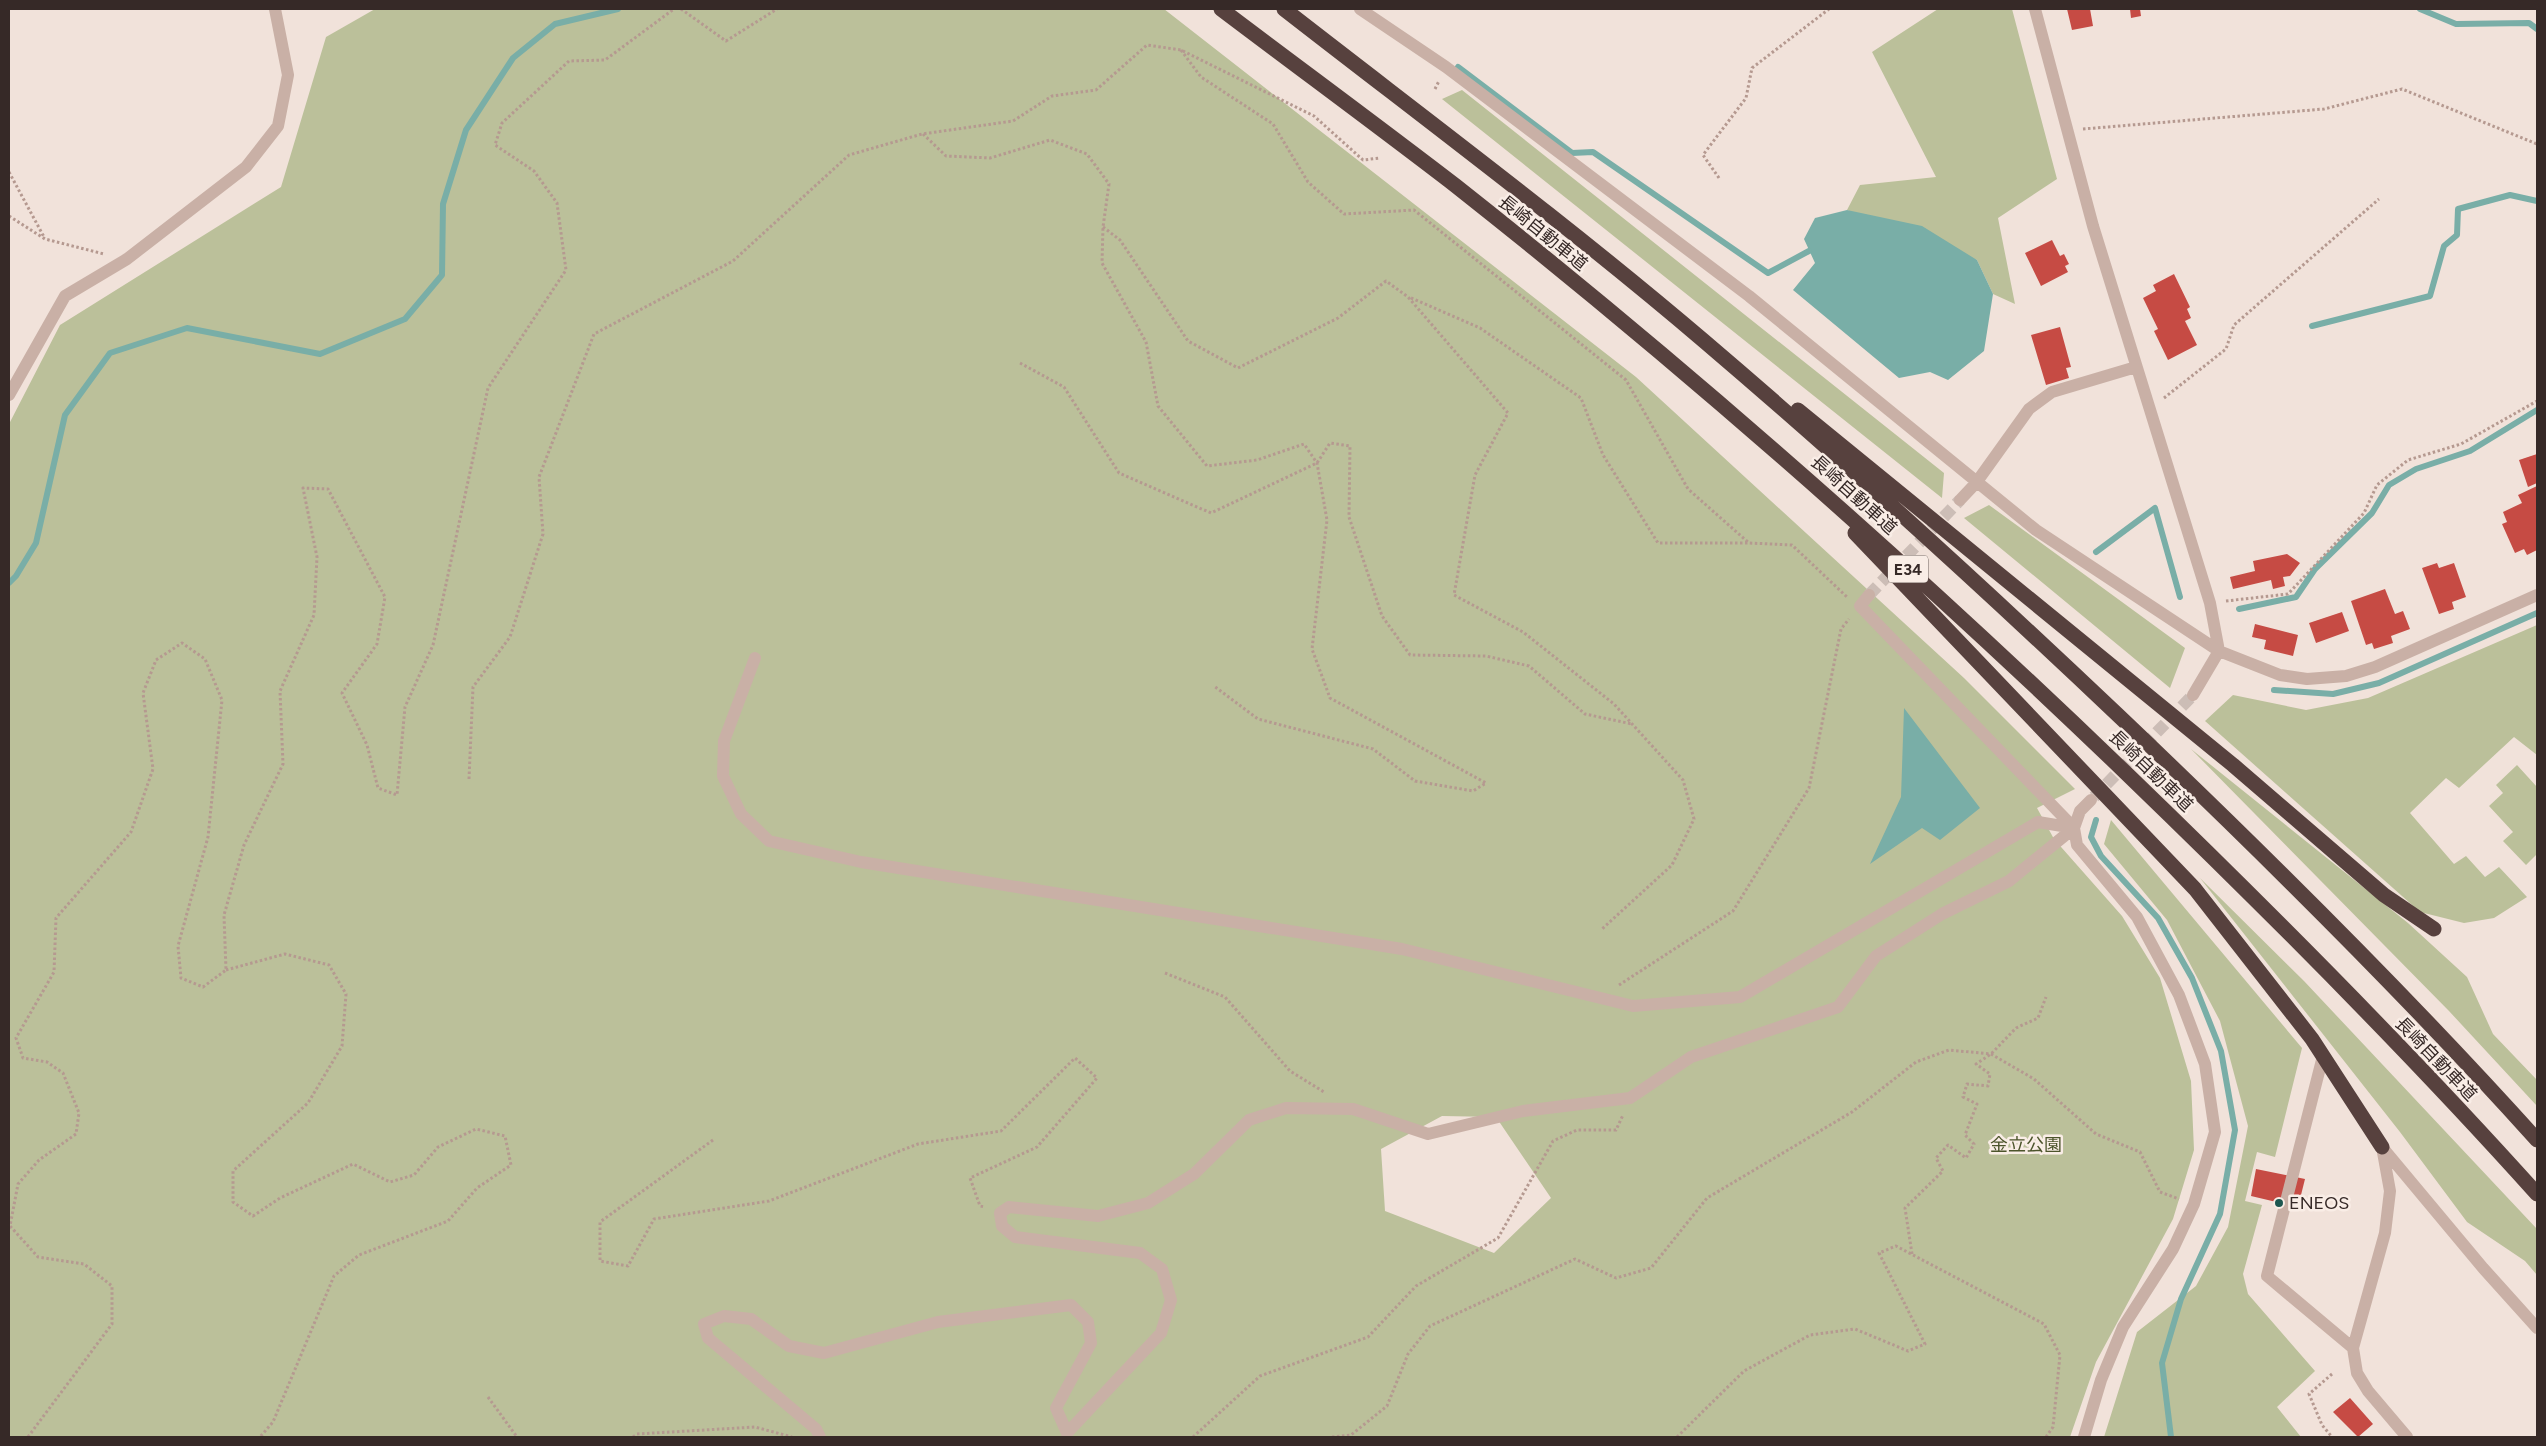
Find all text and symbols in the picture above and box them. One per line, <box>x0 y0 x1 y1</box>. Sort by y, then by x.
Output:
street label: 長崎自動車道 <box>1494 190 1592 276</box>
street label: 長崎自動車道 <box>1807 451 1901 539</box>
road number: E34 <box>1888 556 1928 582</box>
street label: 長崎自動車道 <box>2105 726 2197 816</box>
street label: 長崎自動車道 <box>2391 1013 2481 1105</box>
park label: 金立公園 <box>1990 1134 2062 1156</box>
place label: ENEOS <box>2289 1192 2349 1214</box>
marker: ENEOS <box>2273 1197 2285 1209</box>

